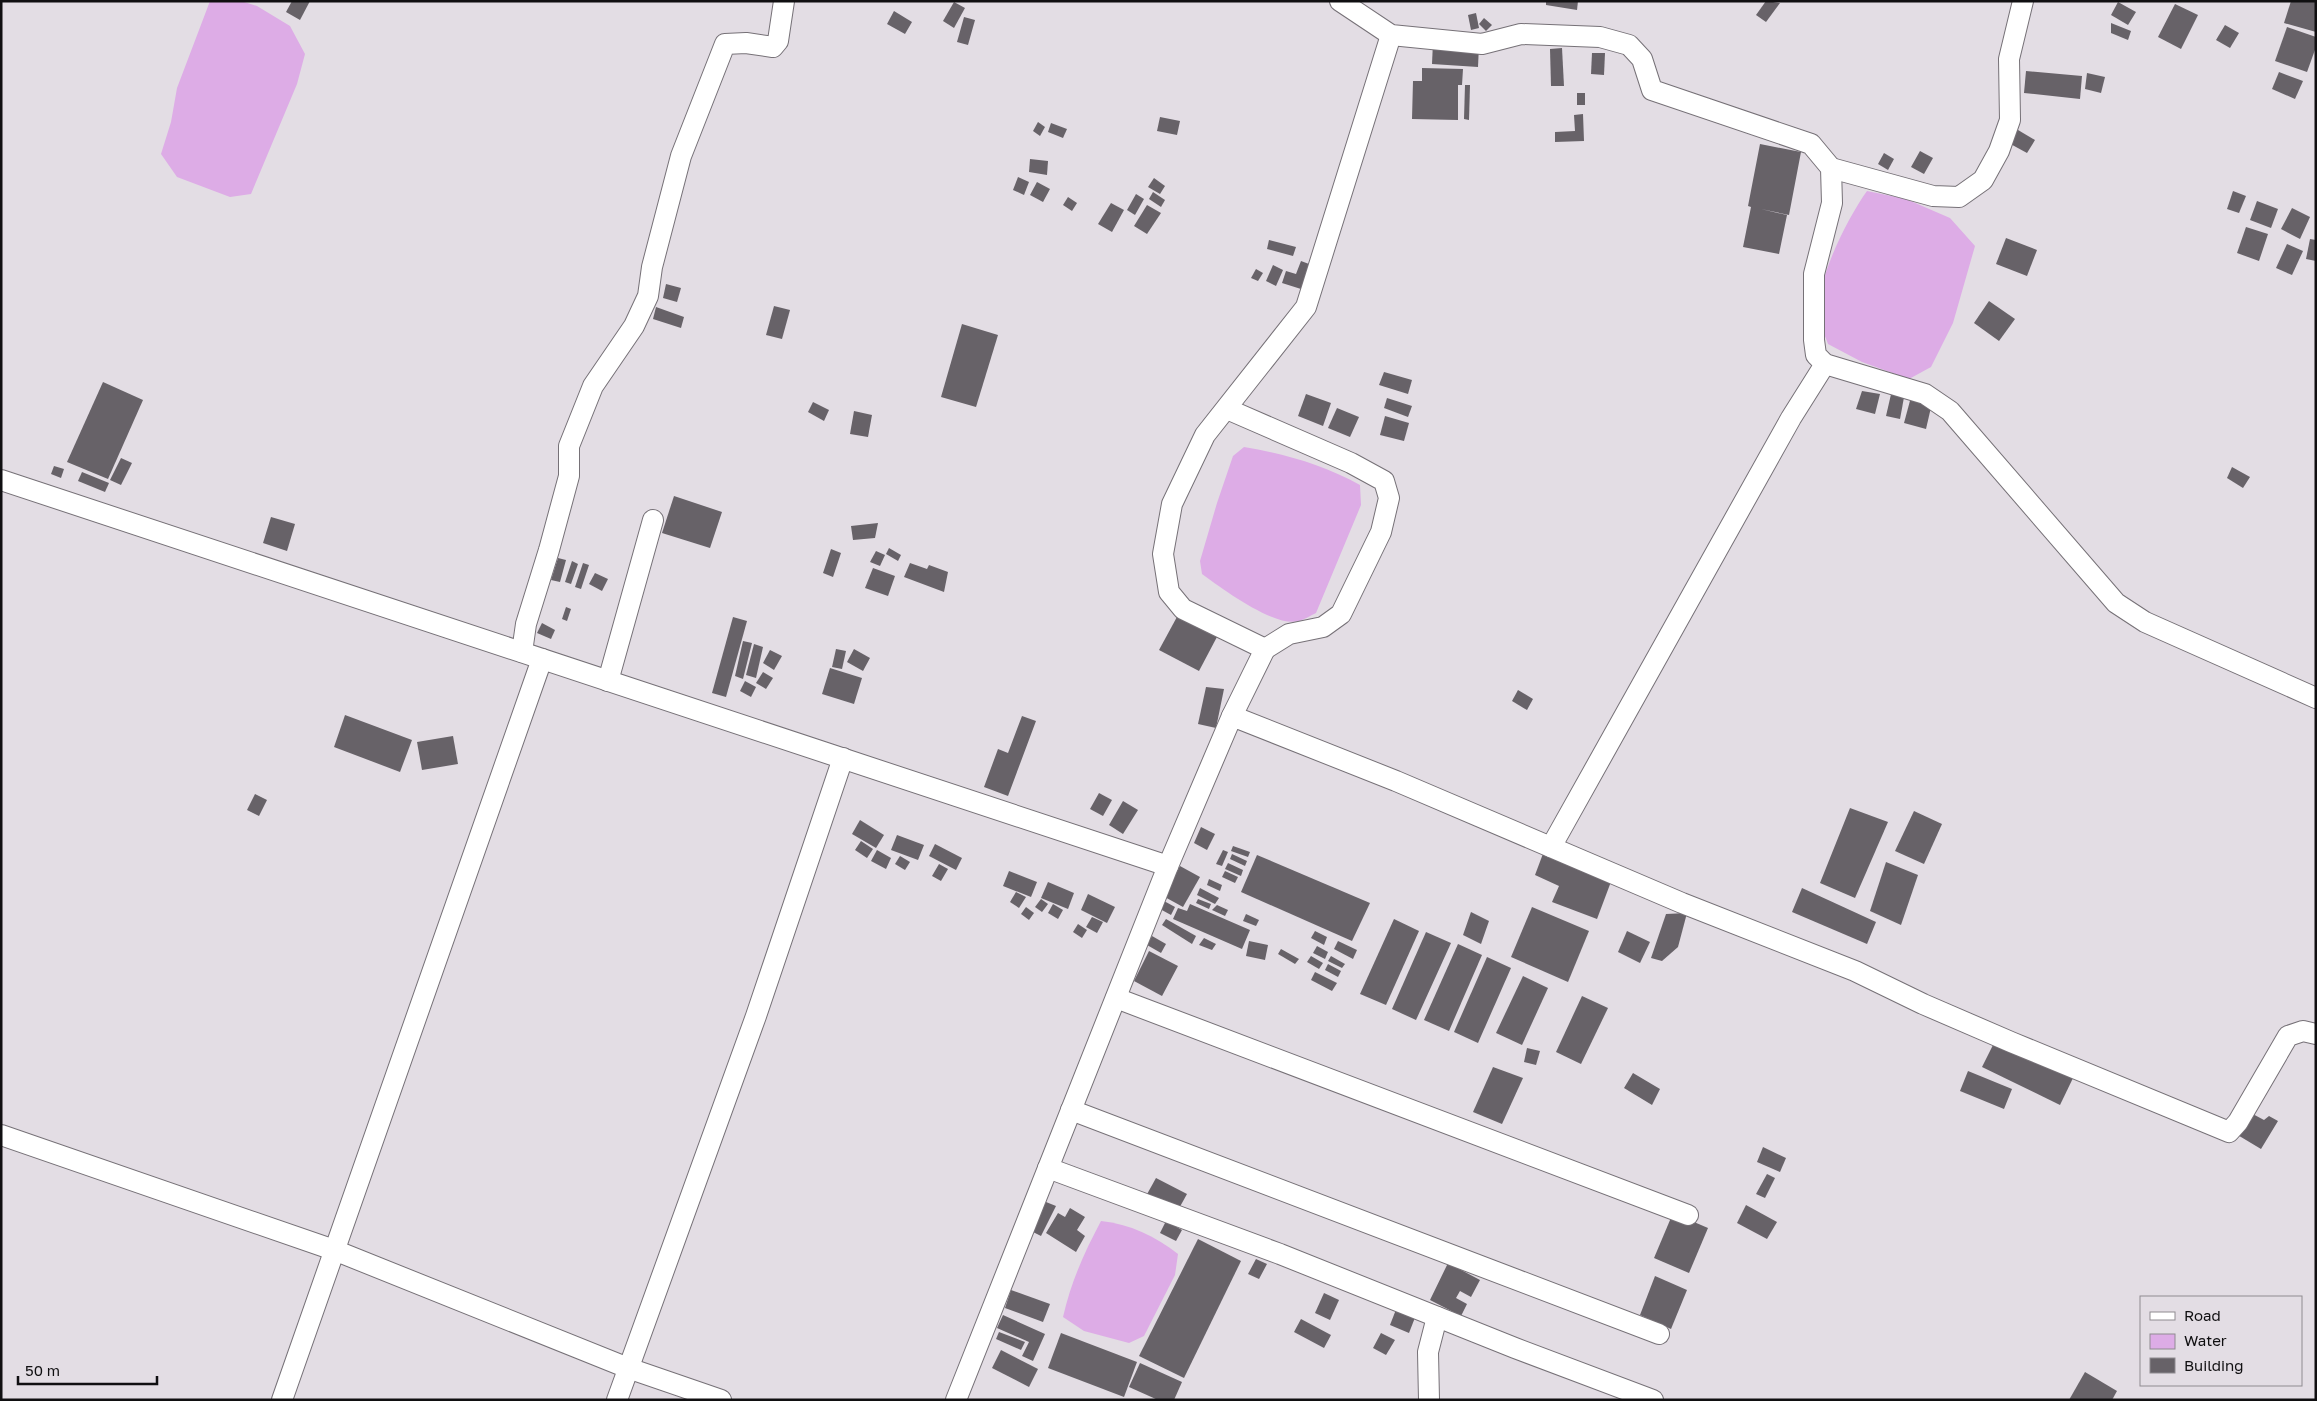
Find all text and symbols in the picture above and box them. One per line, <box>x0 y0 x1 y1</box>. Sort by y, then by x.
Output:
legend <box>2140 1296 2302 1386</box>
text: Road <box>2184 1306 2221 1324</box>
text: Water <box>2184 1331 2227 1349</box>
scale bar <box>18 1354 156 1386</box>
text: Building <box>2184 1356 2244 1374</box>
text: 50 m <box>25 1361 60 1379</box>

